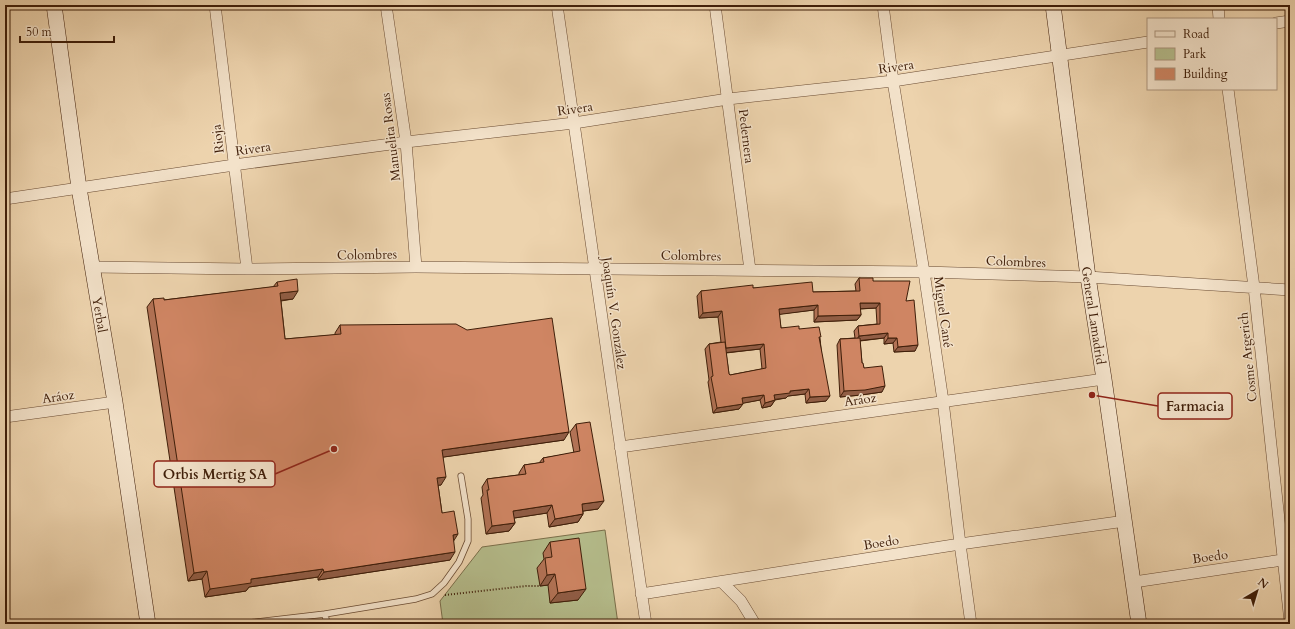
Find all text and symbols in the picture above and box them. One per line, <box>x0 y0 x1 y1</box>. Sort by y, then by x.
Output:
scale bar <box>20 18 114 44</box>
legend <box>1147 18 1277 90</box>
text: 50 m <box>26 24 53 40</box>
text: Road <box>1183 26 1210 42</box>
text: Park <box>1183 46 1207 62</box>
street label: Rivera <box>877 56 915 78</box>
text: Building <box>1183 66 1228 82</box>
street label: Manuelita Rosas <box>377 92 405 182</box>
street label: Rivera <box>556 98 594 120</box>
street label: Pedernera <box>734 108 758 165</box>
street label: Rioja <box>207 123 229 154</box>
street label: Rivera <box>234 138 272 160</box>
street label: Colombres <box>337 245 397 265</box>
street label: Colombres <box>661 246 721 266</box>
street label: Colombres <box>986 252 1046 272</box>
street label: Joaquín V. González <box>597 254 631 371</box>
street label: General Lamadrid <box>1077 265 1110 366</box>
street label: Miguel Cané <box>929 275 957 349</box>
street label: Yerbal <box>87 295 111 335</box>
street label: Cosme Argerich <box>1234 311 1262 403</box>
street label: Aráoz <box>41 386 76 408</box>
street label: Aráoz <box>843 389 878 411</box>
callout: Farmacia <box>1158 393 1232 419</box>
text: Farmacia <box>1166 397 1224 416</box>
callout: Orbis Mertig SA <box>154 461 275 487</box>
text: Orbis Mertig SA <box>163 465 268 484</box>
street label: Boedo <box>862 531 900 555</box>
street label: Boedo <box>1191 546 1229 568</box>
north arrow <box>1237 571 1277 611</box>
text: N <box>1254 575 1272 593</box>

